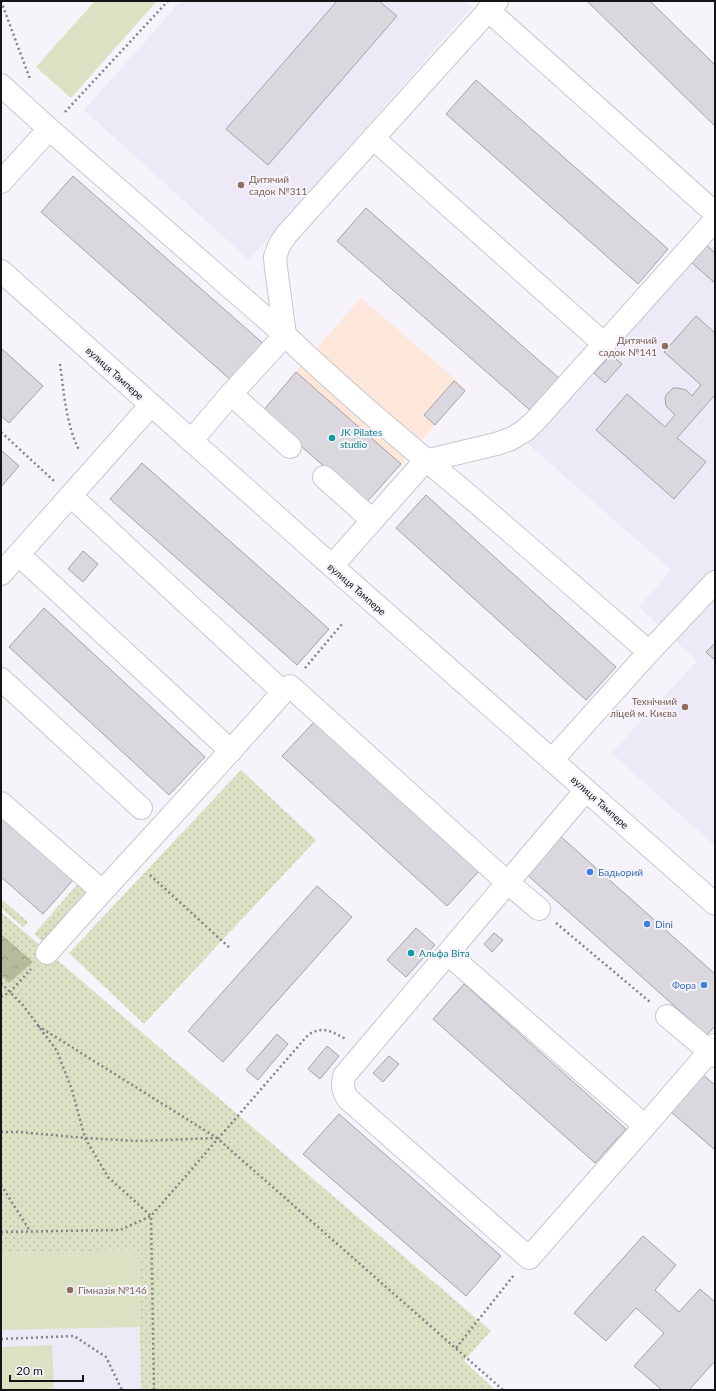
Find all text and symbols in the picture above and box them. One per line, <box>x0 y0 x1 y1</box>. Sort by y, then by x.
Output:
place label: Дитячий садок №311 <box>249 173 307 197</box>
marker: Дитячий садок №311 <box>236 180 246 190</box>
place label: Дитячий садок №141 <box>599 334 657 358</box>
marker: Дитячий садок №141 <box>660 341 670 351</box>
street label: вулиця Тампере <box>84 344 146 402</box>
place label: JK Pilates studio <box>340 426 382 450</box>
marker: JK Pilates studio <box>327 433 337 443</box>
street label: вулиця Тампере <box>325 560 389 618</box>
place label: Технічний ліцей м. Києва <box>610 695 677 719</box>
marker: Технічний ліцей м. Києва <box>680 702 690 712</box>
street label: вулиця Тампере <box>569 773 631 831</box>
place label: Бадьорий <box>598 866 643 878</box>
marker: Бадьорий <box>585 867 595 877</box>
place label: Dini <box>655 918 673 930</box>
marker: Dini <box>642 919 652 929</box>
place label: Альфа Віта <box>419 947 470 959</box>
marker: Альфа Віта <box>406 948 416 958</box>
place label: Фора <box>672 979 696 991</box>
marker: Фора <box>699 980 709 990</box>
place label: Гімназія №146 <box>78 1284 147 1296</box>
marker: Гімназія №146 <box>65 1285 75 1295</box>
scale bar <box>10 1357 83 1383</box>
text: 20 m <box>16 1363 43 1378</box>

